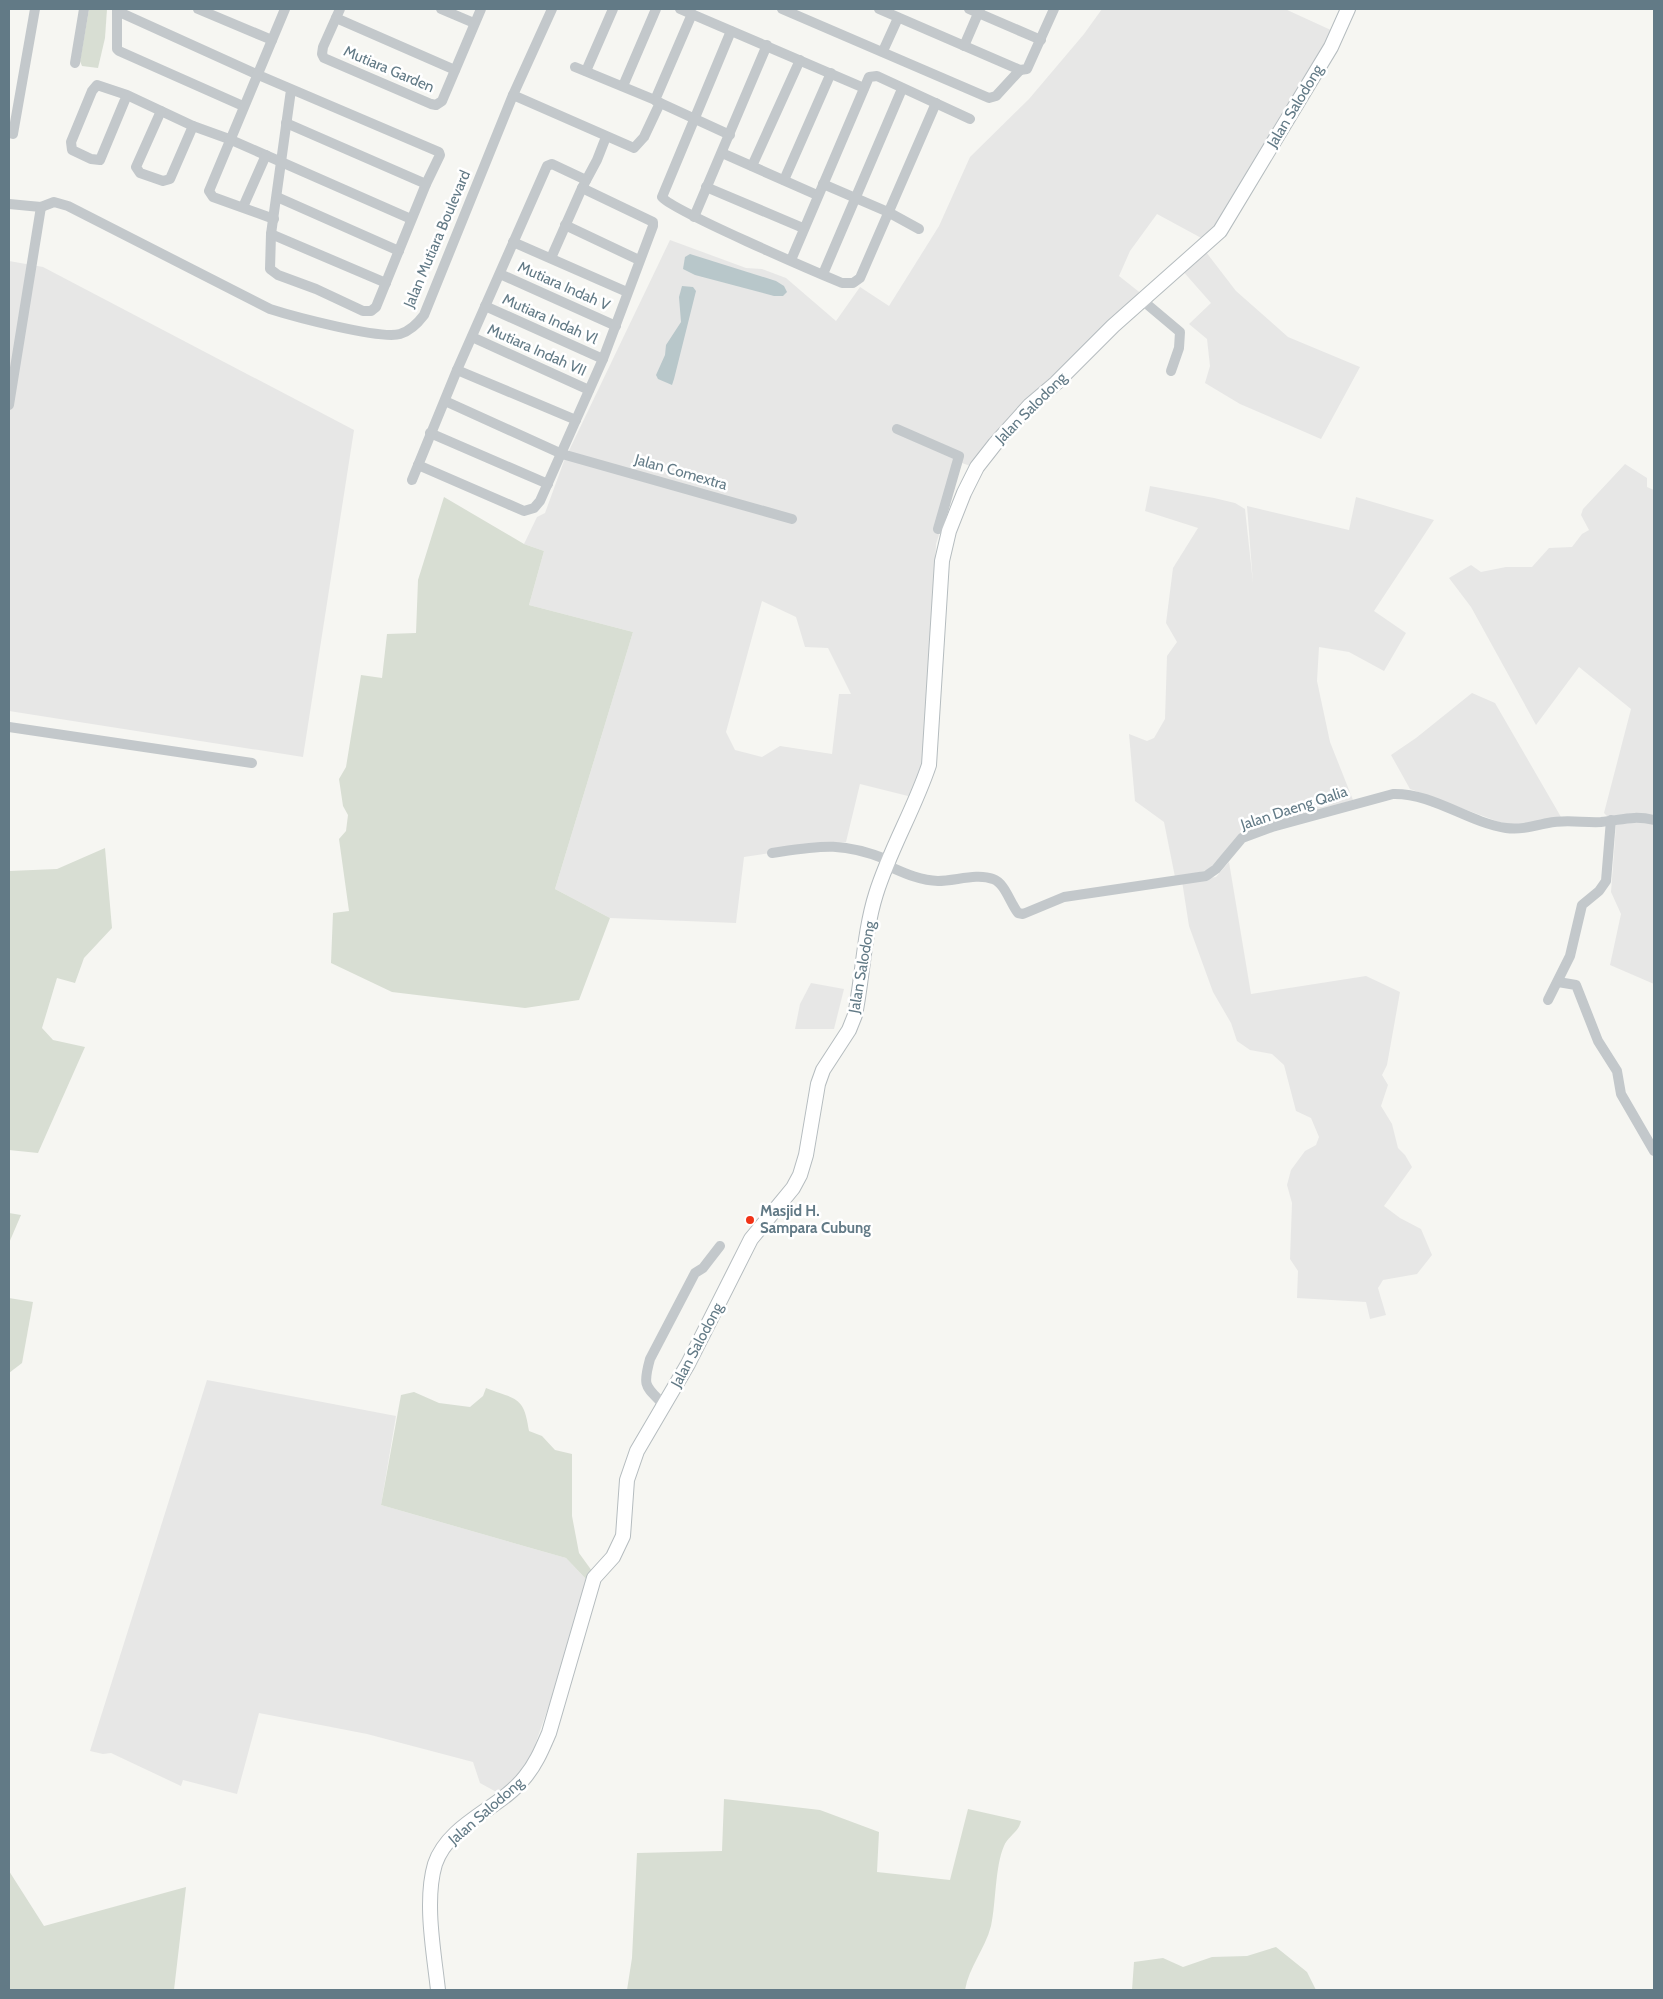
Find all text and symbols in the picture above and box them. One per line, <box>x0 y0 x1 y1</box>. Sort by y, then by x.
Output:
street label: Mutiara Garden <box>341 42 437 96</box>
street label: Jalan Salodong <box>1263 61 1327 152</box>
street label: Jalan Mutiara Boulevard <box>400 168 474 311</box>
street label: Mutiara Indah V <box>515 258 614 315</box>
street label: Mutiara Indah Vl <box>500 290 601 348</box>
street label: Mutiara Indah VII <box>485 320 589 380</box>
street label: Jalan Salodong <box>991 368 1071 448</box>
street label: Jalan Comextra <box>632 450 730 494</box>
street label: Jalan Daeng Qalia <box>1238 782 1350 834</box>
street label: Jalan Salodong <box>845 919 879 1016</box>
place label: Masjid H. Sampara Cubung <box>760 1202 871 1237</box>
marker: Masjid H. Sampara Cubung <box>744 1214 756 1226</box>
street label: Jalan Salodong <box>667 1299 727 1391</box>
street label: Jalan Salodong <box>444 1773 528 1849</box>

